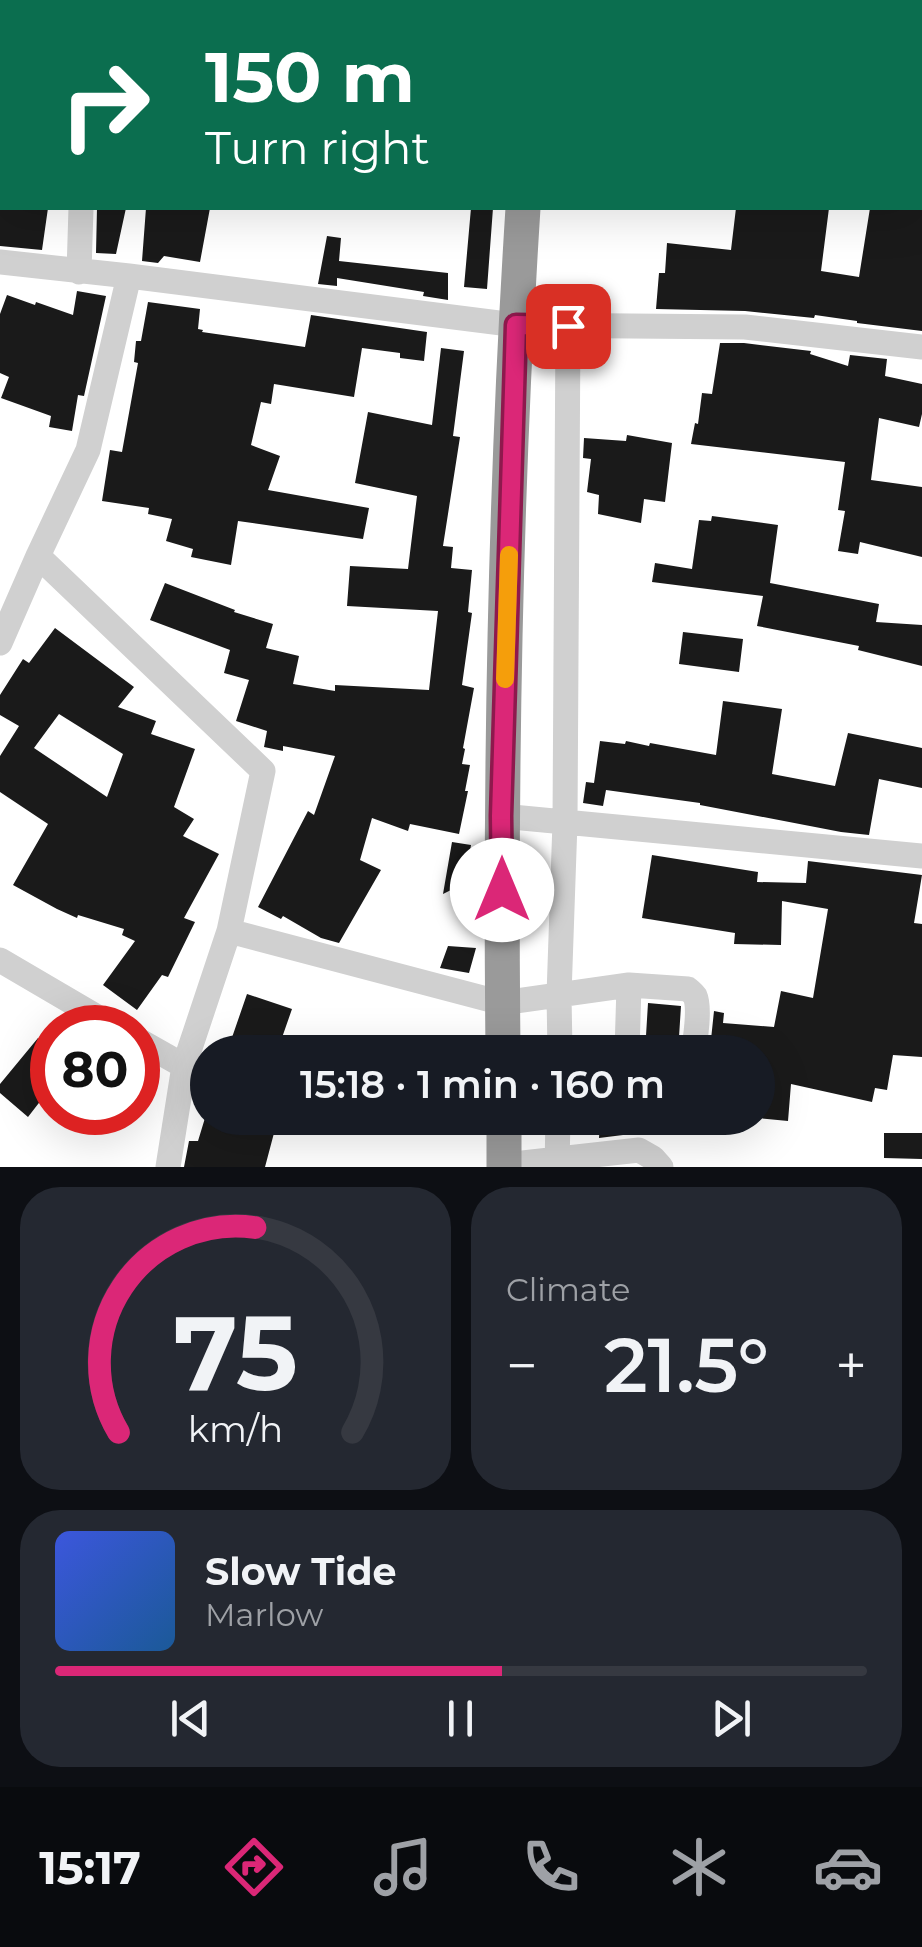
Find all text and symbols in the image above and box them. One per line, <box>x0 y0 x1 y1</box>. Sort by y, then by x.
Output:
text: 150 m <box>205 34 415 120</box>
icon: right <box>40 40 170 170</box>
text: Turn right <box>205 120 430 175</box>
pin <box>526 284 611 369</box>
icon: arrive <box>541 299 596 354</box>
position arrow <box>450 838 554 942</box>
speed limit sign: 80 <box>30 1005 160 1135</box>
text: 15:18 · 1 min · 160 m <box>300 1061 665 1108</box>
text: Climate <box>506 1270 630 1309</box>
text: 75 <box>173 1289 298 1416</box>
text: 21.5° <box>604 1319 769 1411</box>
text: − <box>506 1332 538 1399</box>
text: + <box>835 1332 867 1399</box>
text: km/h <box>188 1407 283 1451</box>
text: Slow Tide <box>205 1548 397 1595</box>
text: Marlow <box>205 1595 323 1634</box>
icon: previous <box>163 1691 218 1746</box>
icon: pause <box>433 1691 488 1746</box>
icon: next <box>704 1691 759 1746</box>
icon: directions <box>219 1832 289 1902</box>
icon: music <box>368 1832 438 1902</box>
icon: phone <box>516 1832 586 1902</box>
icon: climate <box>664 1832 734 1902</box>
icon: car <box>813 1832 883 1902</box>
text: 15:17 <box>39 1840 141 1895</box>

